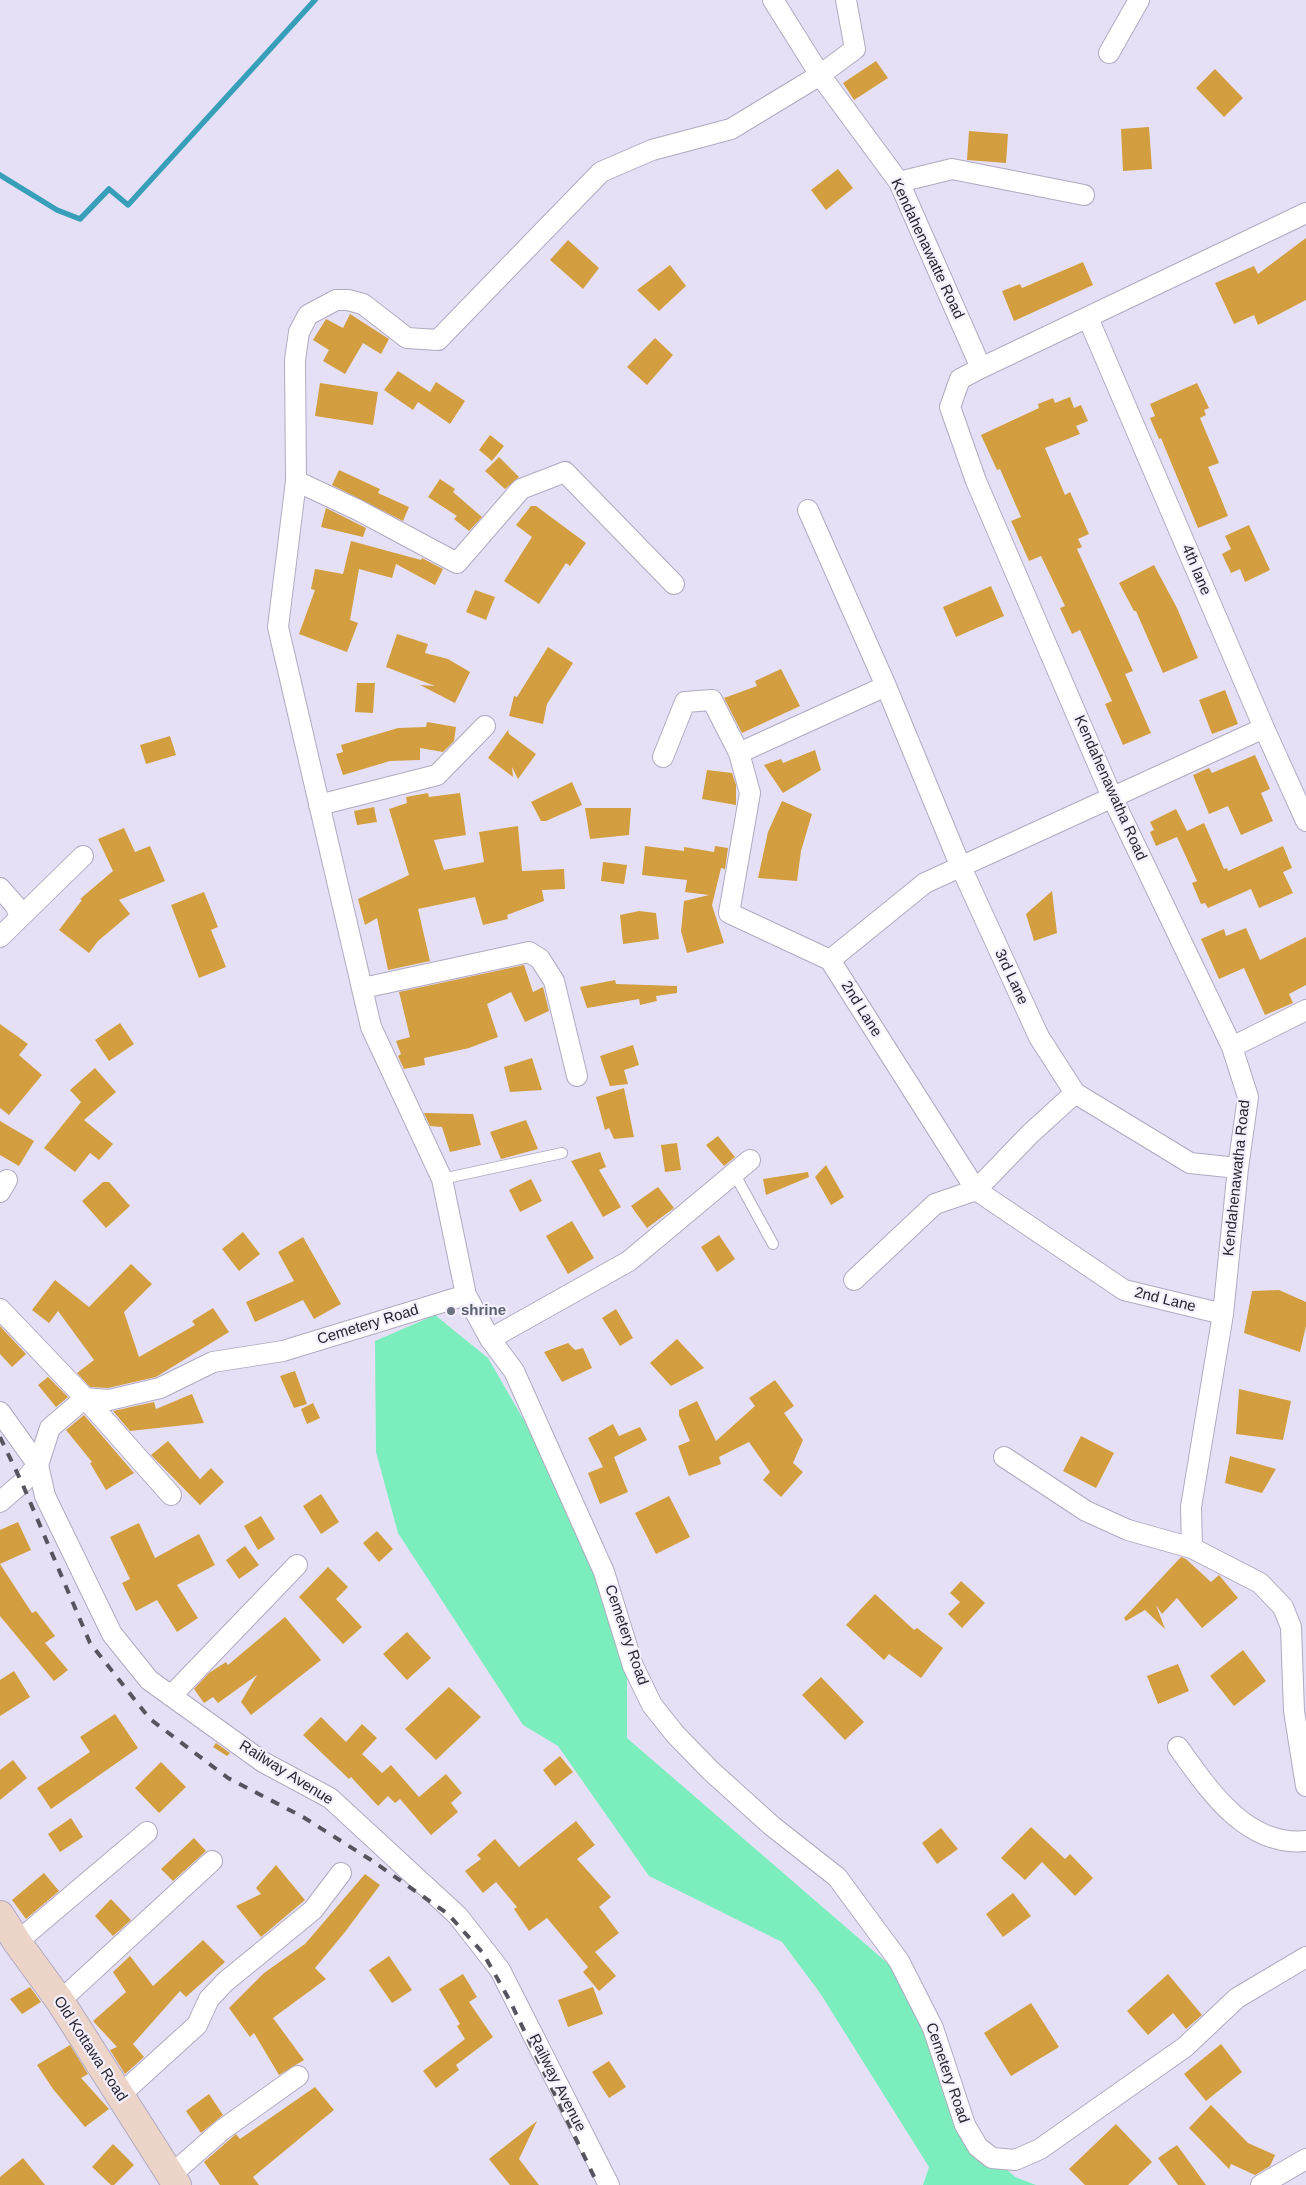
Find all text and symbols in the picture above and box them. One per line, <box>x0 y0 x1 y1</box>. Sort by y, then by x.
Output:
street label: Kendahenawatte Road <box>887 176 967 322</box>
street label: 4th lane <box>1177 542 1215 598</box>
street label: Kendahenawatha Road <box>1070 713 1150 863</box>
street label: 3rd Lane <box>990 946 1032 1008</box>
street label: 2nd Lane <box>837 978 885 1040</box>
street label: Kendahenawatha Road <box>1220 1099 1254 1257</box>
street label: 2nd Lane <box>1132 1284 1198 1316</box>
street label: Cemetery Road <box>315 1301 421 1349</box>
place label: shrine <box>461 1302 506 1320</box>
marker: shrine <box>445 1305 457 1317</box>
street label: Cemetery Road <box>600 1582 652 1688</box>
street label: Railway Avenue <box>236 1737 336 1809</box>
street label: Old Kottawa Road <box>49 1993 131 2105</box>
street label: Cemetery Road <box>921 2020 973 2126</box>
street label: Railway Avenue <box>525 2031 589 2135</box>

